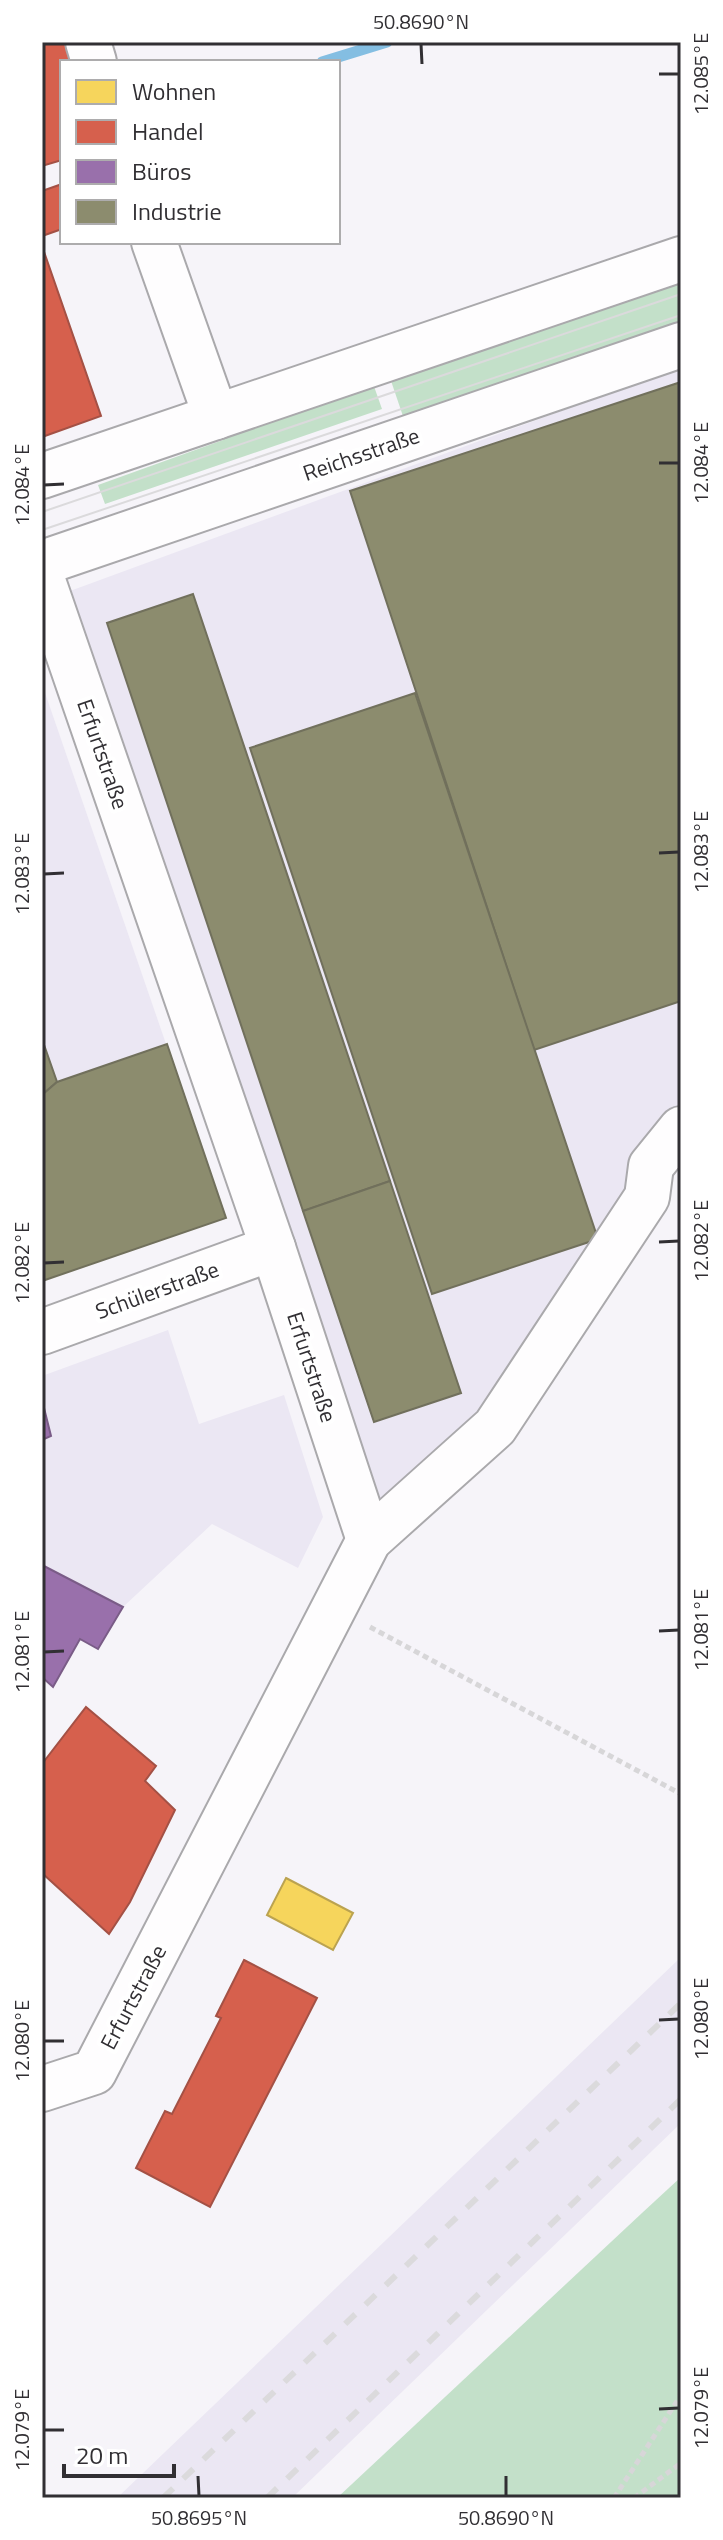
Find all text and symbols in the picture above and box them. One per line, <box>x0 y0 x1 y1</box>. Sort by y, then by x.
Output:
text: 50.8690°N <box>373 6 469 37</box>
text: 12.085°E <box>685 33 716 115</box>
legend <box>60 60 340 244</box>
text: Wohnen <box>132 73 216 109</box>
text: Handel <box>132 113 203 149</box>
text: Büros <box>132 153 191 189</box>
text: Industrie <box>132 193 222 229</box>
street label: Reichsstraße <box>298 418 424 490</box>
text: 12.084°E <box>685 422 716 504</box>
text: 12.084°E <box>6 444 37 526</box>
street label: Erfurtstraße <box>68 694 138 814</box>
text: 12.083°E <box>685 811 716 893</box>
text: 12.083°E <box>6 833 37 915</box>
text: 12.082°E <box>685 1200 716 1282</box>
text: 12.082°E <box>6 1222 37 1304</box>
street label: Schülerstraße <box>91 1252 223 1328</box>
street label: Erfurtstraße <box>278 1307 346 1427</box>
text: 12.081°E <box>685 1589 716 1671</box>
text: 12.081°E <box>6 1611 37 1693</box>
street label: Erfurtstraße <box>91 1939 175 2055</box>
text: 12.080°E <box>685 1978 716 2060</box>
text: 12.080°E <box>6 2000 37 2082</box>
text: 12.079°E <box>685 2367 716 2449</box>
text: 12.079°E <box>6 2389 37 2471</box>
scale bar <box>64 2428 174 2478</box>
text: 20 m <box>76 2437 128 2473</box>
text: 50.8695°N <box>151 2502 247 2533</box>
text: 50.8690°N <box>458 2502 554 2533</box>

